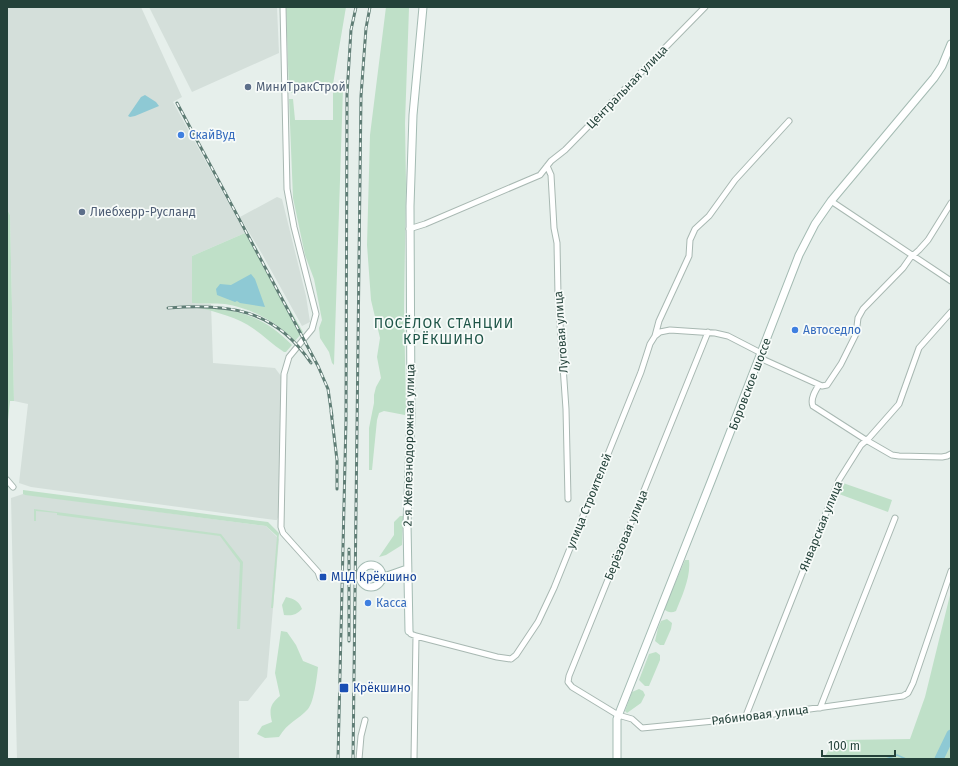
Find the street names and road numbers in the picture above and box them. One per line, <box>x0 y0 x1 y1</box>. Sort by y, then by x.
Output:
street label: Центральная улица <box>584 42 670 132</box>
street label: Луговая улица <box>551 291 571 373</box>
street label: Боровское шоссе <box>726 336 774 432</box>
street label: 2-я Железнодорожная улица <box>401 363 417 527</box>
street label: улица Строителей <box>563 451 615 551</box>
street label: Январская улица <box>796 479 846 573</box>
street label: Берёзовая улица <box>601 488 651 582</box>
street label: Рябиновая улица <box>711 702 809 728</box>

